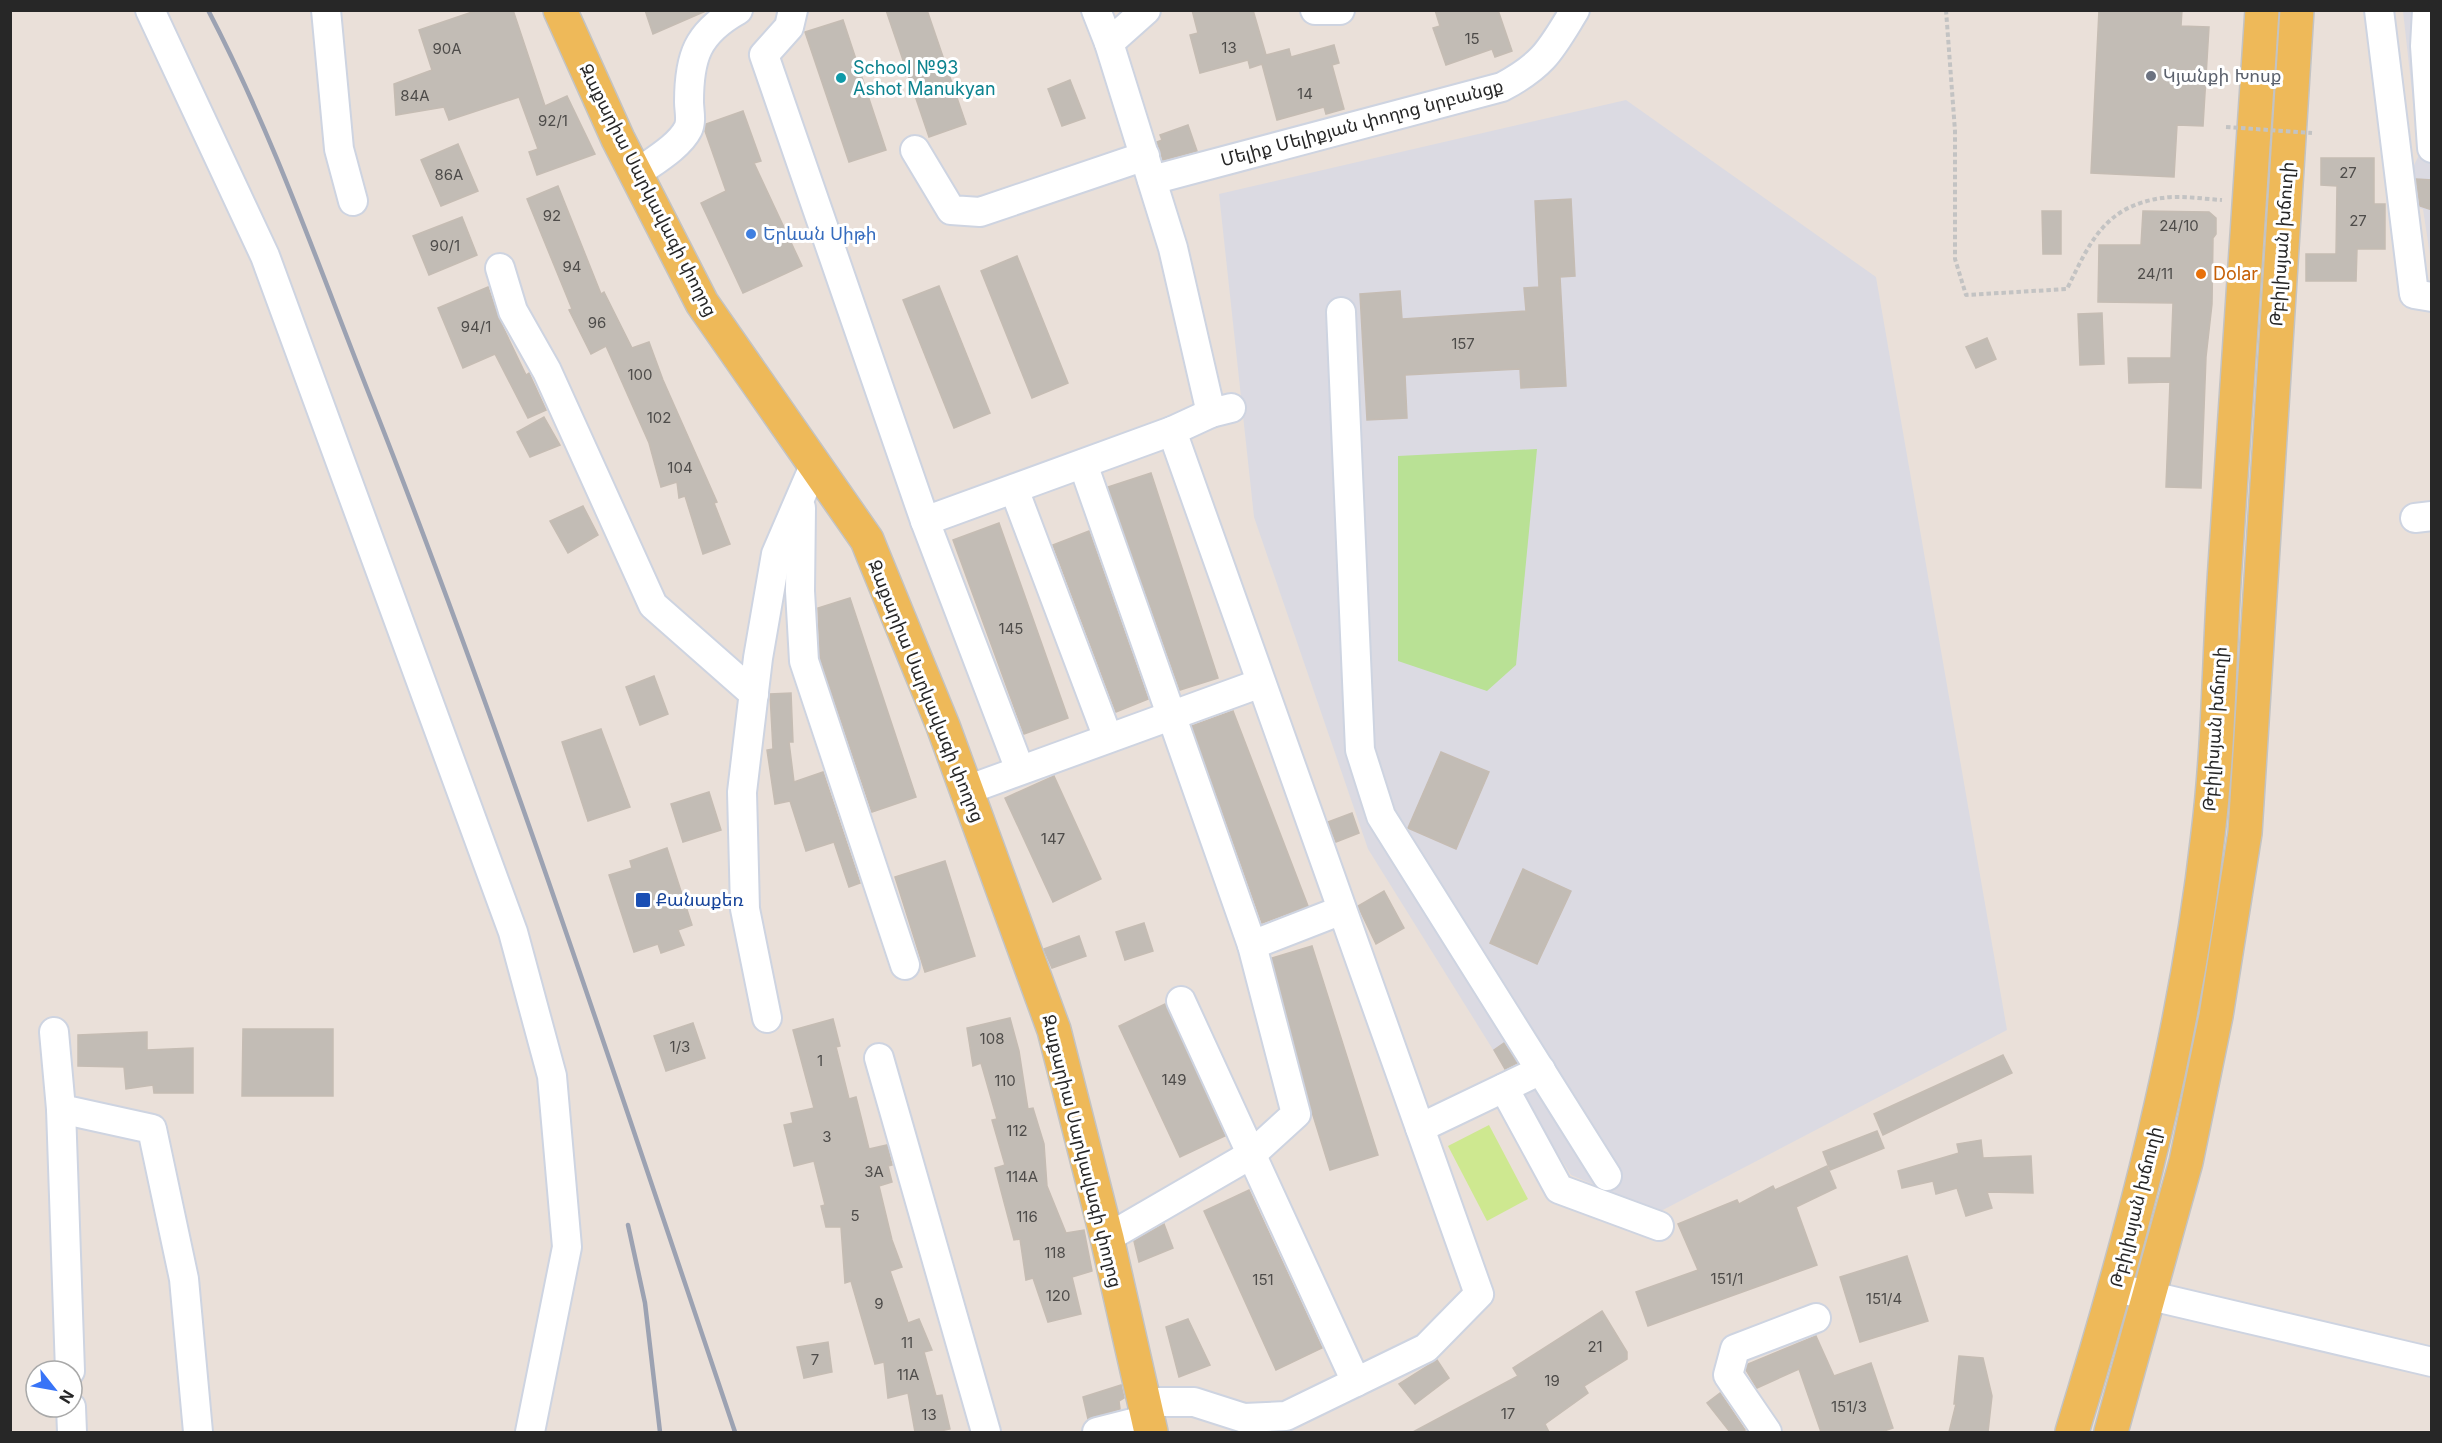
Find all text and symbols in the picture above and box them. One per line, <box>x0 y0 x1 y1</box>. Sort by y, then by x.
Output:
house number: 15 <box>1464 29 1480 48</box>
house number: 13 <box>1221 38 1237 57</box>
house number: 90A <box>432 39 462 58</box>
place label: School №93 Ashot Manukyan <box>853 57 996 99</box>
street label: Զաքարիա Սարկավագի փողոց <box>575 60 722 320</box>
place label: Կյանքի Խոսք <box>2163 65 2281 86</box>
marker: Կյանքի Խոսք <box>2144 69 2158 83</box>
marker: School №93 Ashot Manukyan <box>834 71 848 85</box>
street label: Մելիք Մելիքյան փողոց նրբանցք <box>1218 75 1505 170</box>
house number: 14 <box>1297 84 1313 103</box>
house number: 84A <box>400 86 430 105</box>
house number: 92/1 <box>538 111 568 130</box>
street label: Թբիլիսյան խճուղի <box>2265 161 2298 327</box>
house number: 27 <box>2339 163 2357 182</box>
house number: 86A <box>435 165 463 184</box>
house number: 92 <box>543 206 561 225</box>
house number: 27 <box>2349 211 2367 230</box>
house number: 24/10 <box>2159 216 2199 235</box>
place label: Երևան Սիթի <box>763 223 877 244</box>
marker: Երևան Սիթի <box>744 227 758 241</box>
house number: 90/1 <box>430 236 460 255</box>
house number: 94 <box>563 257 582 276</box>
place label: Dolar <box>2213 263 2258 284</box>
house number: 24/11 <box>2137 264 2173 283</box>
marker: Dolar <box>2194 267 2208 281</box>
house number: 96 <box>588 313 606 332</box>
house number: 94/1 <box>461 317 491 336</box>
house number: 157 <box>1451 334 1475 353</box>
house number: 100 <box>627 365 653 384</box>
house number: 102 <box>647 408 671 427</box>
house number: 104 <box>667 458 693 477</box>
street label: Զաքարիա Սարկավագի փողոց <box>864 557 989 825</box>
house number: 145 <box>999 619 1023 638</box>
street label: Թբիլիսյան խճուղի <box>2198 646 2231 812</box>
house number: 147 <box>1041 829 1065 848</box>
place label: Քանաքեռ <box>656 889 744 910</box>
marker: Քանաքեռ <box>634 891 652 909</box>
street label: Զաքարիա Սարկավագի փողոց <box>1038 1012 1127 1290</box>
house number: 108 <box>980 1029 1004 1048</box>
house number: 1/3 <box>670 1037 690 1056</box>
house number: 1 <box>817 1051 823 1070</box>
house number: 149 <box>1161 1070 1187 1089</box>
house number: 110 <box>994 1071 1016 1090</box>
house number: 112 <box>1006 1121 1028 1140</box>
street label: Թբիլիսյան խճուղի <box>2105 1124 2166 1290</box>
house number: 3 <box>822 1127 832 1146</box>
house number: 3A <box>864 1162 884 1181</box>
house number: 114A <box>1006 1167 1038 1186</box>
house number: 5 <box>850 1206 860 1225</box>
house number: 116 <box>1016 1207 1038 1226</box>
house number: 118 <box>1044 1243 1066 1262</box>
house number: 151/1 <box>1711 1269 1743 1288</box>
house number: 151 <box>1252 1270 1274 1289</box>
house number: 120 <box>1046 1286 1070 1305</box>
house number: 151/4 <box>1866 1289 1902 1308</box>
house number: 9 <box>874 1294 884 1313</box>
house number: 11 <box>901 1333 913 1352</box>
house number: 21 <box>1587 1337 1603 1356</box>
house number: 7 <box>811 1350 819 1369</box>
north arrow <box>24 1359 84 1419</box>
house number: 11A <box>897 1365 919 1384</box>
house number: 19 <box>1544 1371 1560 1390</box>
text: N <box>55 1386 79 1407</box>
house number: 151/3 <box>1831 1397 1867 1416</box>
house number: 17 <box>1501 1404 1515 1423</box>
house number: 13 <box>921 1405 937 1424</box>

